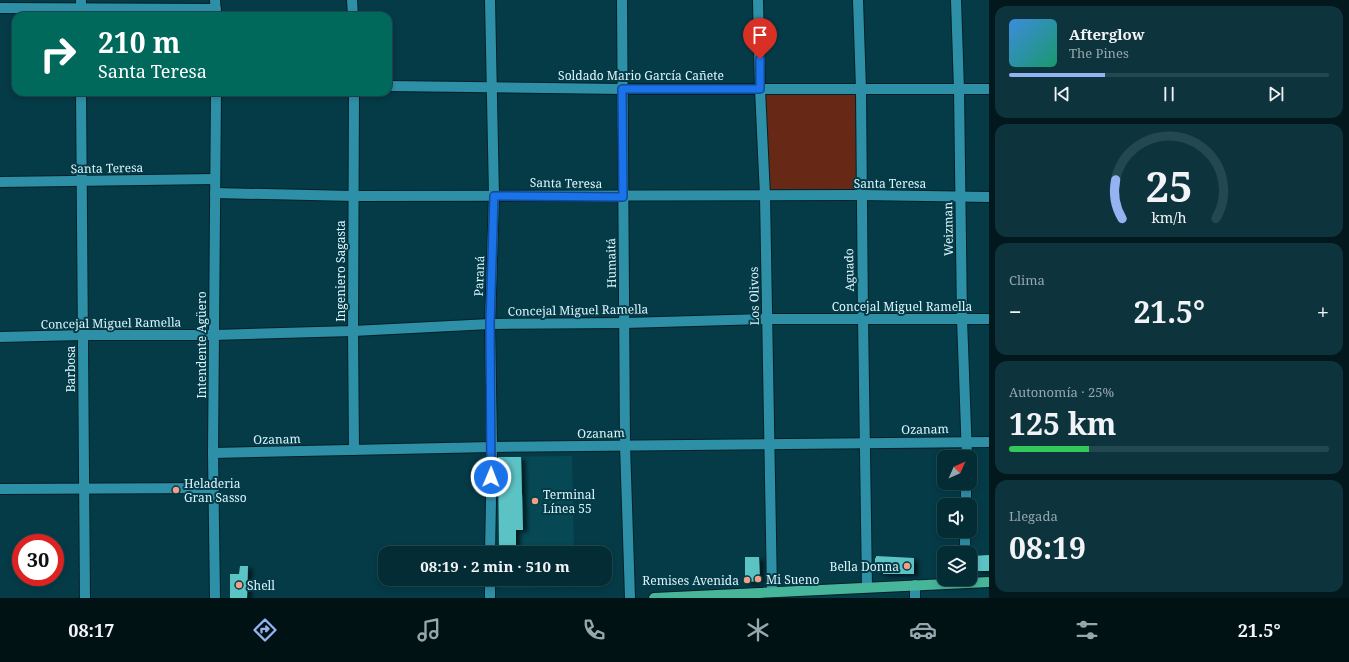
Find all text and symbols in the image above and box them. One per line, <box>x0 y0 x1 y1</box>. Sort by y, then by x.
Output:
pin <box>743 18 777 59</box>
text: 210 m <box>98 23 180 61</box>
icon: arrive <box>749 24 771 46</box>
text: Afterglow <box>1069 24 1145 44</box>
icon: right <box>32 28 84 80</box>
text: The Pines <box>1069 44 1129 62</box>
text: Santa Teresa <box>98 59 207 83</box>
street label: Soldado Mario García Cañete <box>558 67 724 84</box>
icon: previous <box>1051 83 1073 105</box>
icon: pause <box>1158 83 1180 105</box>
icon: next <box>1265 83 1287 105</box>
text: 25 <box>1145 157 1193 213</box>
street label: Santa Teresa <box>71 159 144 177</box>
street label: Santa Teresa <box>530 174 603 192</box>
street label: Santa Teresa <box>854 175 927 192</box>
street label: Weizman <box>939 202 957 256</box>
text: km/h <box>1151 207 1187 226</box>
street label: Ingeniero Sagasta <box>332 220 349 322</box>
street label: Humaitá <box>602 238 620 288</box>
street label: Aguado <box>840 248 858 292</box>
street label: Paraná <box>470 255 488 297</box>
street label: Los Olivos <box>745 267 763 325</box>
text: Clima <box>1009 271 1045 289</box>
street label: Intendente Agüero <box>193 291 210 399</box>
text: 21.5° <box>1133 291 1205 332</box>
text: − <box>1009 296 1022 326</box>
text: + <box>1317 296 1329 326</box>
street label: Concejal Miguel Ramella <box>832 298 973 315</box>
street label: Concejal Miguel Ramella <box>508 300 649 320</box>
street label: Concejal Miguel Ramella <box>41 313 182 333</box>
street label: Barbosa <box>62 345 79 392</box>
text: Autonomía · 25% <box>1009 383 1114 401</box>
text: 125 km <box>1009 403 1116 444</box>
street label: Ozanam <box>901 420 949 438</box>
street label: Ozanam <box>577 424 625 442</box>
street label: Ozanam <box>253 430 301 448</box>
north arrow <box>937 450 977 490</box>
map controls <box>937 450 977 586</box>
position arrow <box>470 456 512 498</box>
place label: Heladeria Gran Sasso <box>184 475 247 506</box>
marker: Heladeria Gran Sasso <box>171 485 181 495</box>
place label: Terminal Línea 55 <box>543 486 596 517</box>
marker: Terminal Línea 55 <box>530 496 540 506</box>
button: sound <box>937 498 977 538</box>
text: Llegada <box>1009 507 1058 525</box>
text: 08:19 <box>1009 527 1086 568</box>
speed limit sign: 30 <box>12 534 64 586</box>
button: layers <box>937 546 977 586</box>
text: 08:19 · 2 min · 510 m <box>420 556 570 576</box>
place label: Bella Donna <box>830 558 899 575</box>
marker: Bella Donna <box>902 561 912 571</box>
place label: Mi Sueno <box>766 571 820 588</box>
place label: Remises Avenida <box>642 572 739 589</box>
marker: Mi Sueno <box>753 574 763 584</box>
marker: Remises Avenida <box>742 575 752 585</box>
place label: Shell <box>247 577 275 594</box>
marker: Shell <box>234 580 244 590</box>
icon: directions <box>251 616 279 644</box>
icon: music <box>415 616 443 644</box>
icon: phone <box>580 616 608 644</box>
icon: climate <box>744 616 772 644</box>
icon: car <box>909 616 937 644</box>
icon: filters <box>1073 616 1101 644</box>
text: 08:17 <box>68 618 114 642</box>
text: 21.5° <box>1238 618 1281 642</box>

